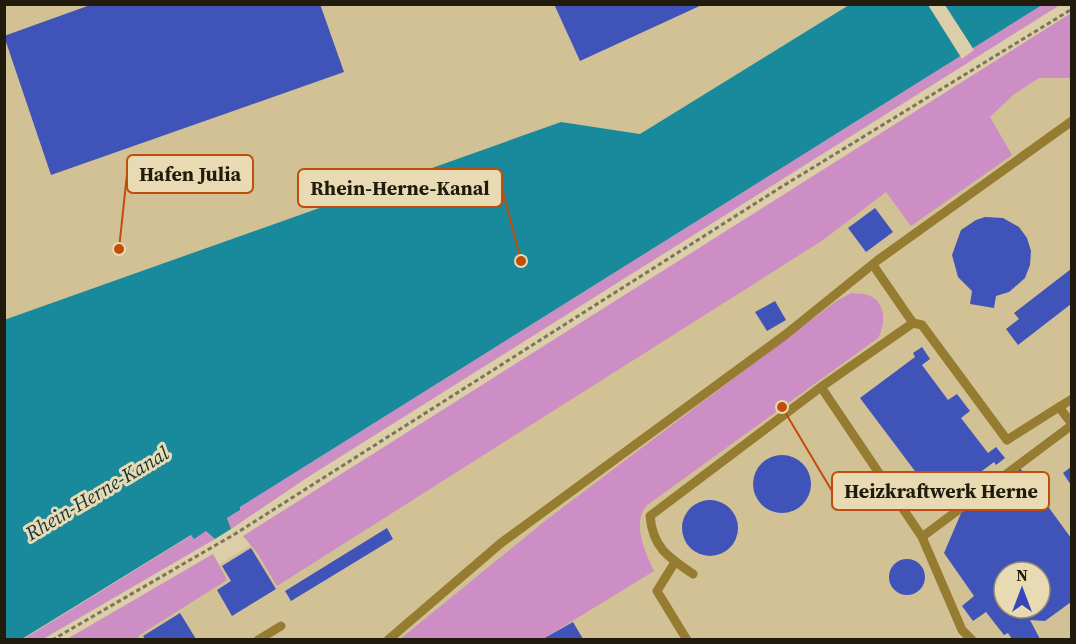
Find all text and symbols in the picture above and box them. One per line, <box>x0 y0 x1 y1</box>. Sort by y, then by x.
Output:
callout: Hafen Julia <box>127 155 253 193</box>
text: Hafen Julia <box>139 160 242 188</box>
callout: Rhein-Herne-Kanal <box>298 169 502 207</box>
text: Rhein-Herne-Kanal <box>310 174 490 202</box>
water label: Rhein-Herne-Kanal <box>19 439 174 547</box>
callout: Heizkraftwerk Herne <box>832 472 1049 510</box>
text: Heizkraftwerk Herne <box>844 477 1038 505</box>
north arrow <box>992 560 1052 620</box>
text: N <box>1016 564 1028 586</box>

